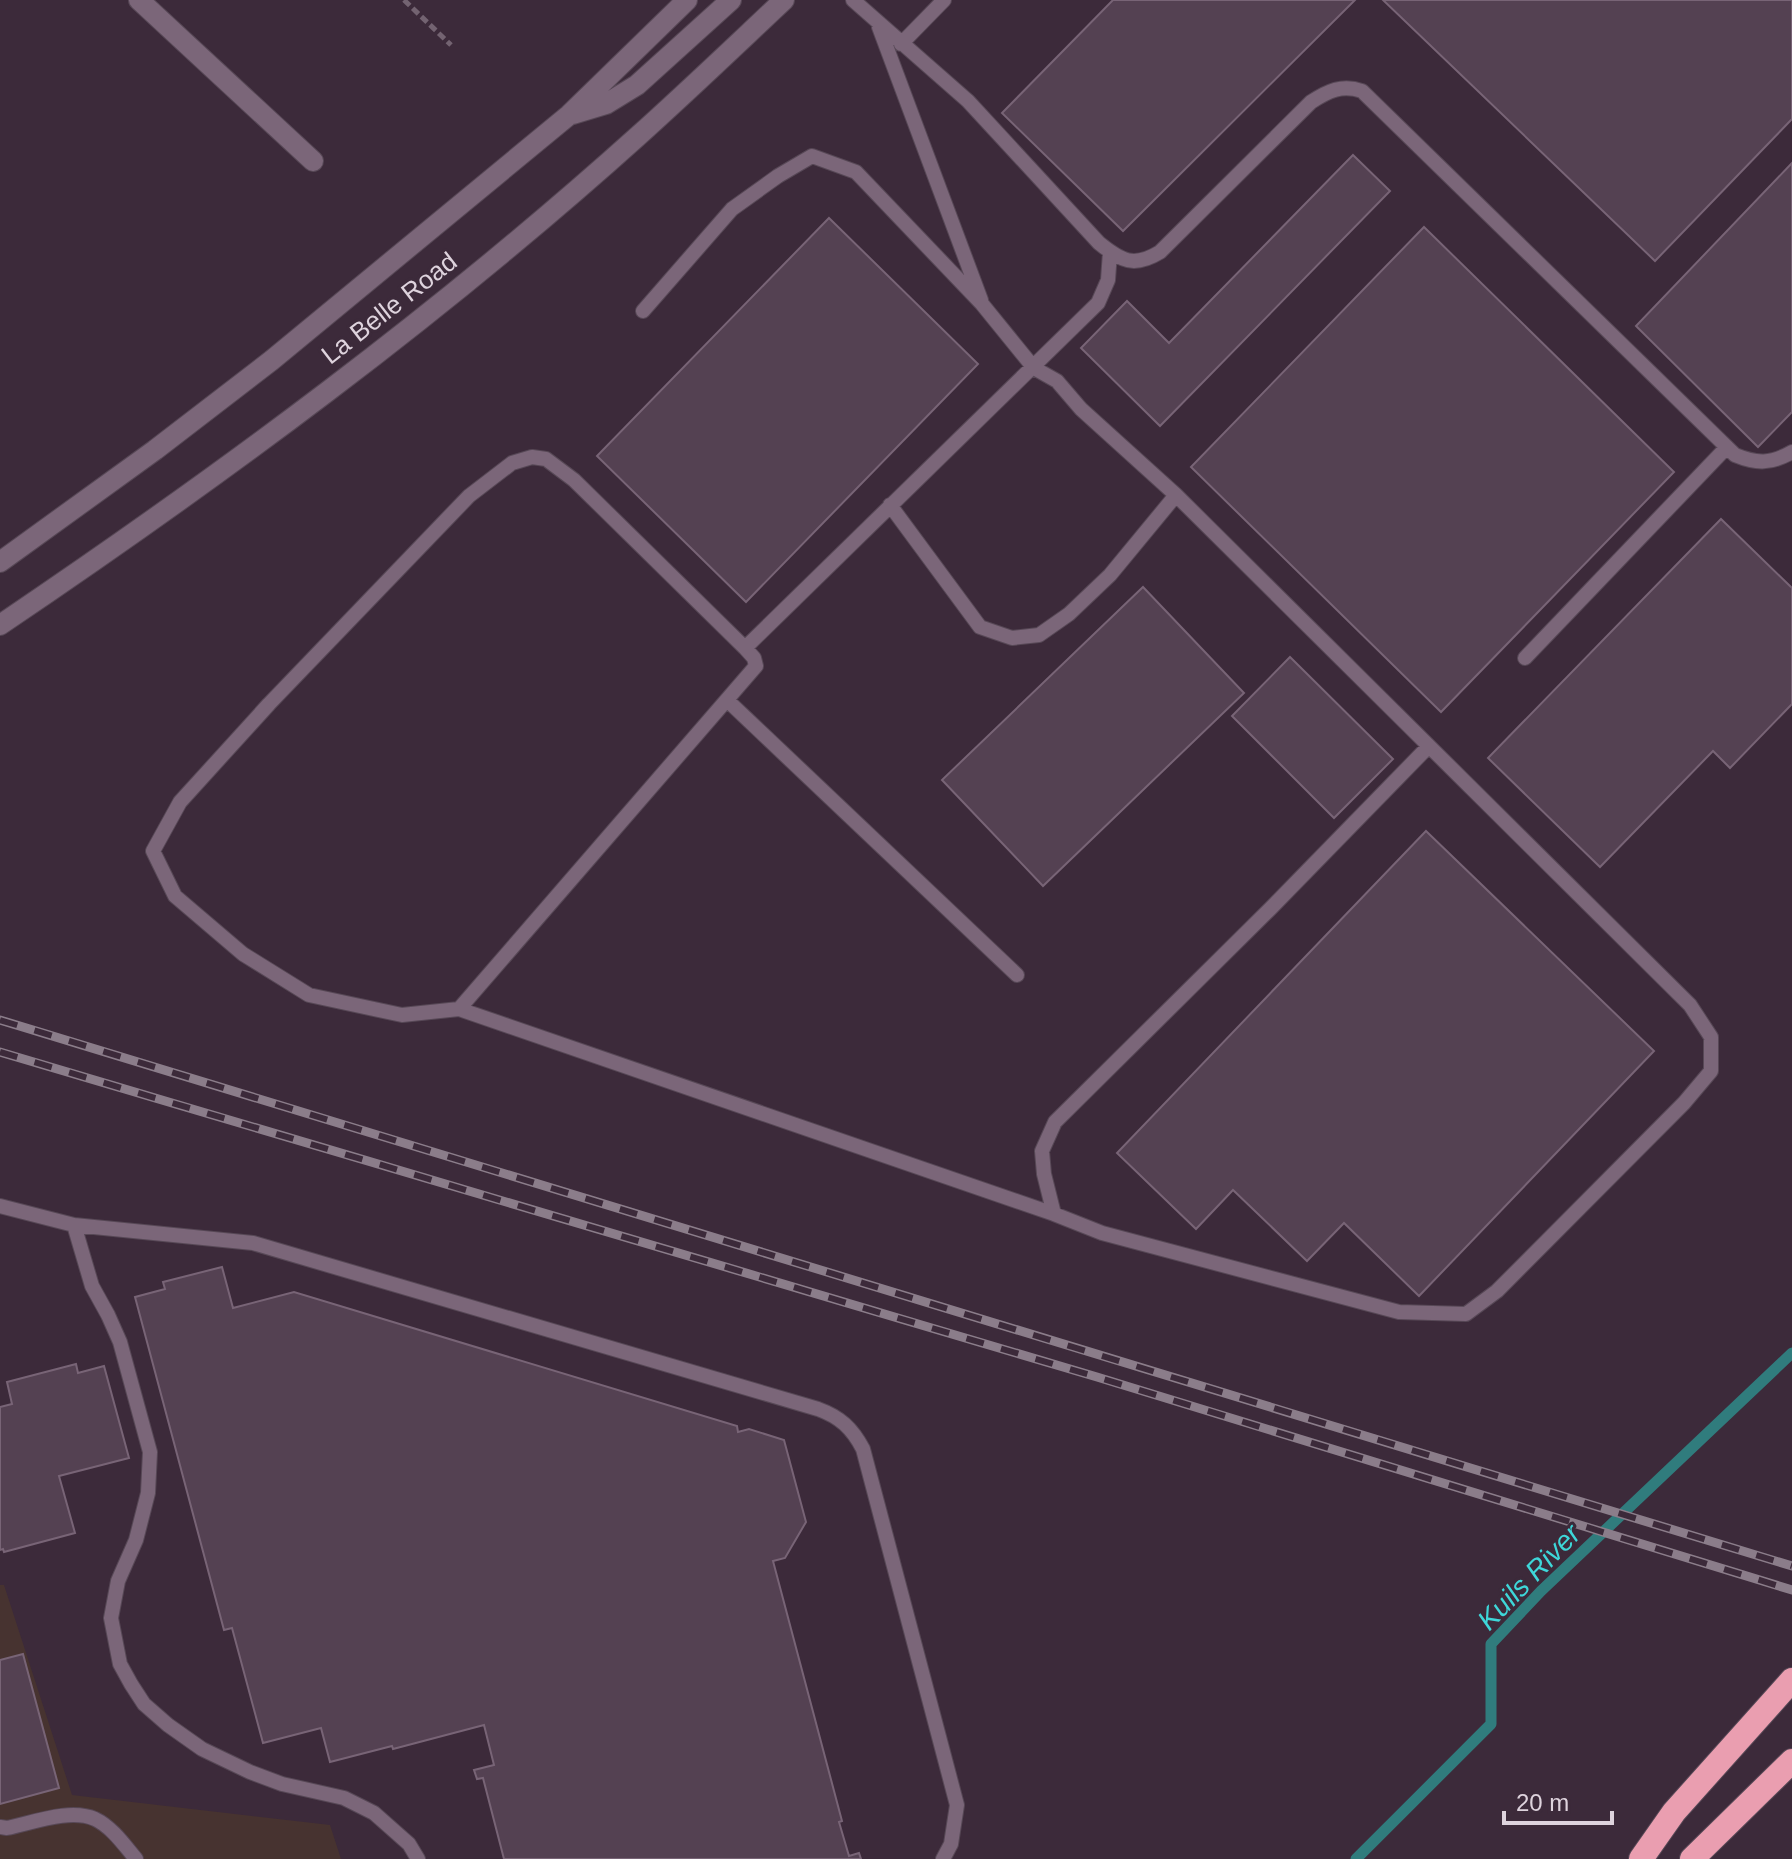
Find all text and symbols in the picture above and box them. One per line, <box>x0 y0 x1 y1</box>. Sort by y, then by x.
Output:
street label: La Belle Road <box>315 246 463 370</box>
water label: Kuils River <box>1471 1517 1588 1636</box>
scale bar <box>1504 1775 1612 1825</box>
text: 20 m <box>1516 1789 1569 1816</box>

